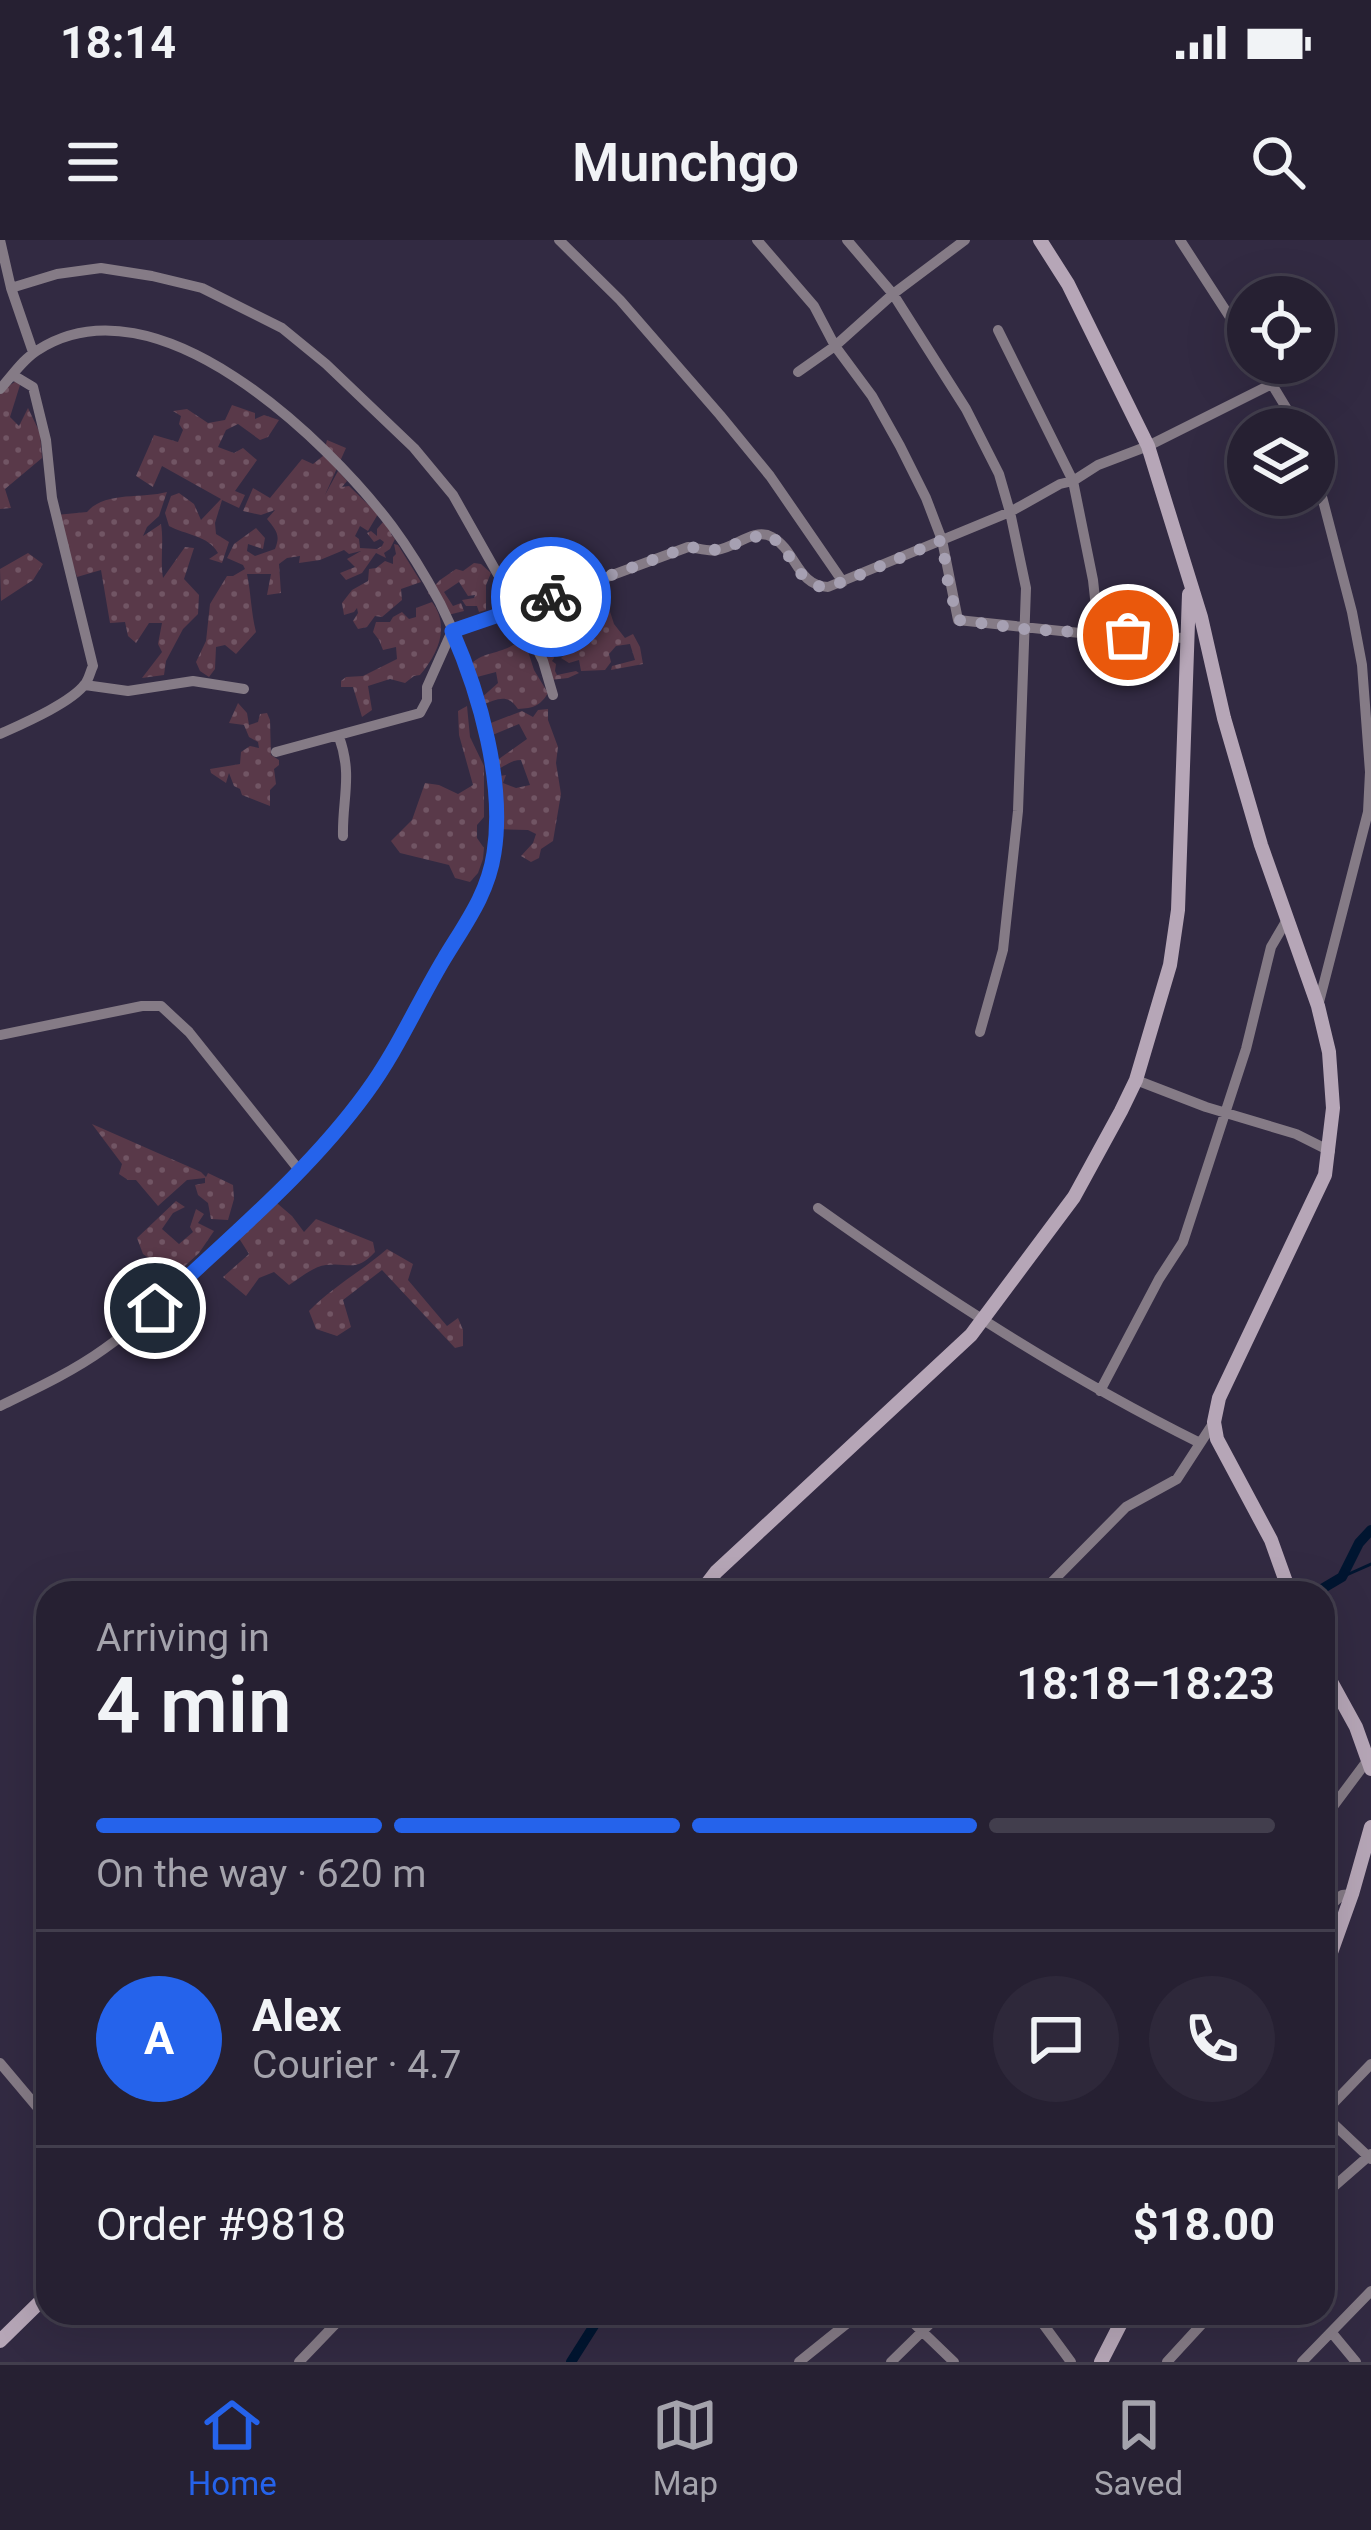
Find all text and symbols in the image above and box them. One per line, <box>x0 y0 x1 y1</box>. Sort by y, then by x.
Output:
text: 18:14 <box>60 16 176 69</box>
icon: menu <box>60 129 126 195</box>
icon: search <box>1245 129 1311 195</box>
text: Munchgo <box>572 131 799 194</box>
map controls <box>1227 276 1335 516</box>
button: locate <box>1227 276 1335 384</box>
button: layers <box>1227 408 1335 516</box>
courier <box>491 537 611 657</box>
icon: bike <box>518 564 584 630</box>
pin <box>1077 584 1179 686</box>
icon: bag <box>1095 602 1161 668</box>
pin <box>104 1257 206 1359</box>
icon: home <box>122 1275 188 1341</box>
text: Arriving in <box>96 1615 270 1661</box>
text: 18:18–18:23 <box>1016 1657 1275 1710</box>
text: 4 min <box>96 1660 292 1751</box>
text: On the way · 620 m <box>96 1851 427 1897</box>
button: chat <box>993 1976 1119 2102</box>
button: phone <box>1149 1976 1275 2102</box>
text: Alex <box>252 1989 341 2042</box>
text: A <box>144 2012 174 2065</box>
text: Courier · 4.7 <box>252 2042 461 2088</box>
text: Order #9818 <box>96 2198 346 2251</box>
text: $18.00 <box>1133 2198 1275 2251</box>
tab: Home <box>188 2392 277 2503</box>
tab: Map <box>652 2392 718 2503</box>
tab: Saved <box>1094 2392 1183 2503</box>

